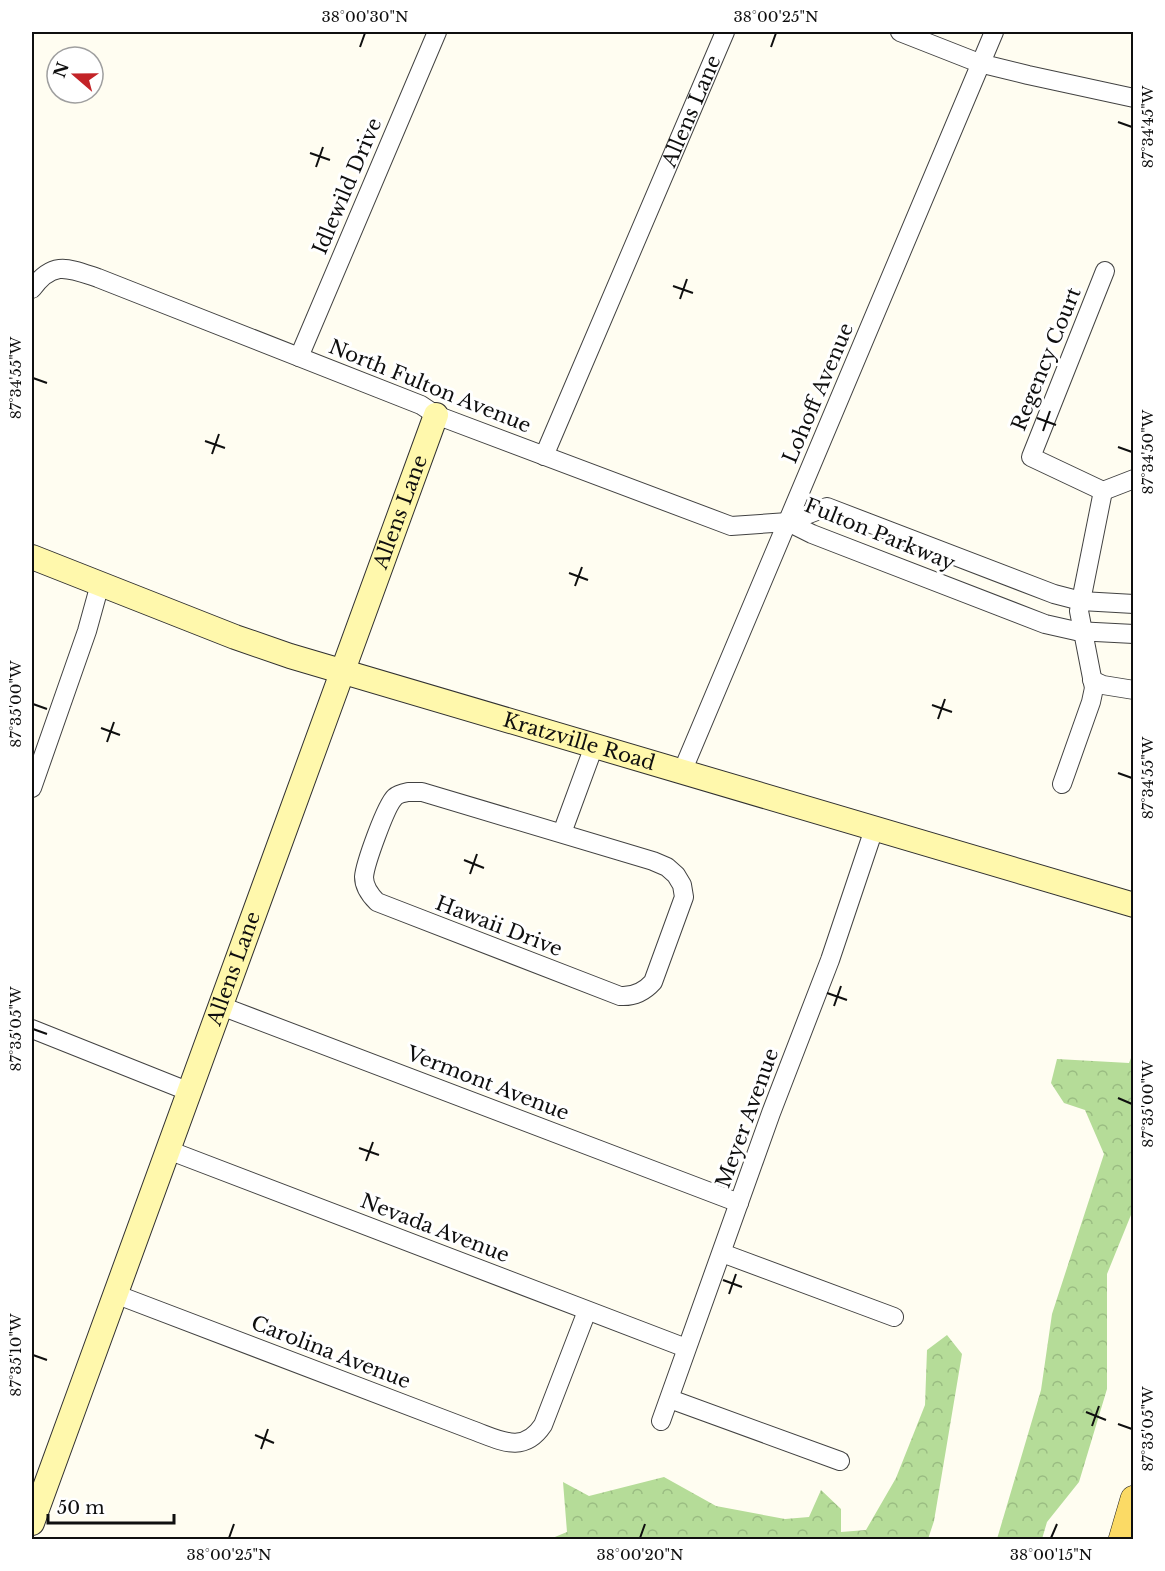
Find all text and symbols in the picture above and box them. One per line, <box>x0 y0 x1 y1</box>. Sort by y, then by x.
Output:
text: 38°00'30"N <box>321 7 409 26</box>
text: 38°00'25"N <box>734 7 818 26</box>
north arrow <box>45 45 105 105</box>
street label: Allens Lane <box>656 51 726 172</box>
text: N <box>49 59 73 80</box>
text: 87°34'45"W <box>1138 85 1157 168</box>
street label: Idlewild Drive <box>307 114 387 258</box>
street label: Regency Court <box>1006 283 1086 434</box>
street label: Lohoff Avenue <box>778 319 858 467</box>
street label: North Fulton Avenue <box>325 334 535 438</box>
text: 87°34'55"W <box>6 336 25 419</box>
text: 87°34'50"W <box>1138 409 1157 494</box>
street label: Allens Lane <box>368 452 432 573</box>
street label: Fulton Parkway <box>801 493 959 575</box>
text: 87°35'00"W <box>6 660 25 748</box>
street label: Kratzville Road <box>500 708 658 775</box>
text: 87°34'55"W <box>1138 736 1157 819</box>
street label: Hawaii Drive <box>432 891 566 961</box>
street label: Allens Lane <box>201 908 265 1030</box>
text: 87°35'05"W <box>6 986 25 1072</box>
street label: Vermont Avenue <box>402 1041 573 1125</box>
street label: Meyer Avenue <box>711 1045 783 1191</box>
text: 87°35'00"W <box>1138 1060 1157 1148</box>
street label: Nevada Avenue <box>357 1189 513 1267</box>
street label: Carolina Avenue <box>248 1311 414 1393</box>
text: 87°35'10"W <box>6 1313 25 1397</box>
text: 87°35'05"W <box>1138 1386 1157 1472</box>
scale bar <box>48 1487 174 1525</box>
text: 50 m <box>57 1497 105 1519</box>
text: 38°00'25"N <box>187 1545 271 1564</box>
text: 38°00'20"N <box>596 1545 684 1564</box>
text: 38°00'15"N <box>1010 1545 1092 1564</box>

